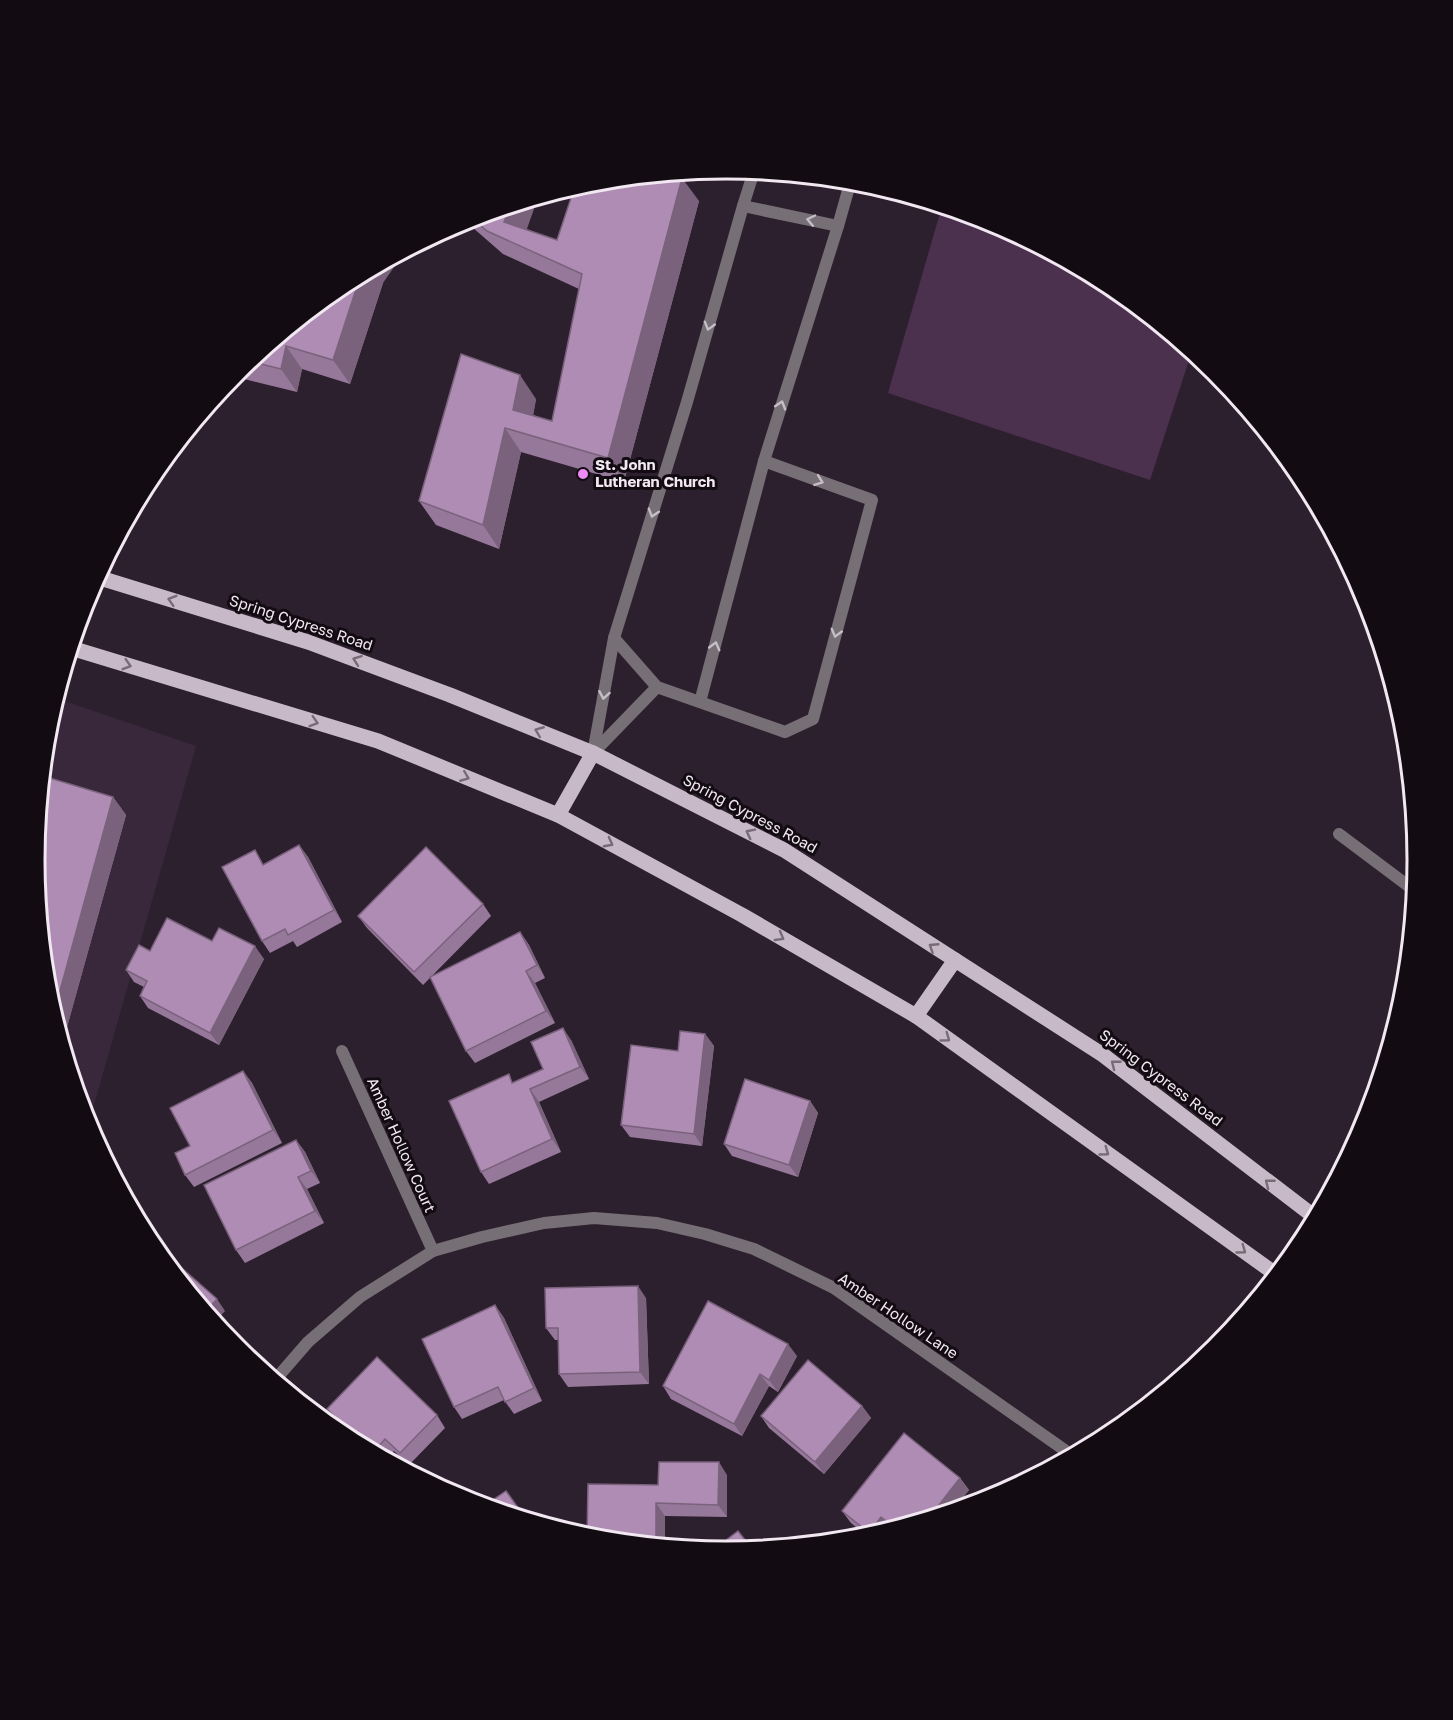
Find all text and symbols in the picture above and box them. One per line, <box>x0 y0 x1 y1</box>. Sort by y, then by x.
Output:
one-way arrow <box>806 215 816 228</box>
one-way arrow <box>704 320 716 331</box>
one-way arrow <box>774 400 786 411</box>
place label: St. John Lutheran Church <box>595 455 715 490</box>
marker: St. John Lutheran Church <box>576 467 590 481</box>
one-way arrow <box>813 473 824 486</box>
one-way arrow <box>648 507 660 518</box>
street label: Spring Cypress Road <box>227 590 375 654</box>
one-way arrow <box>167 595 178 607</box>
one-way arrow <box>830 628 843 638</box>
one-way arrow <box>707 641 720 651</box>
one-way arrow <box>352 655 363 668</box>
one-way arrow <box>121 658 132 670</box>
one-way arrow <box>598 691 610 700</box>
one-way arrow <box>308 714 319 727</box>
one-way arrow <box>534 726 545 738</box>
one-way arrow <box>459 770 470 782</box>
street label: Spring Cypress Road <box>680 770 821 856</box>
one-way arrow <box>746 828 757 840</box>
one-way arrow <box>603 836 613 847</box>
one-way arrow <box>774 929 784 941</box>
one-way arrow <box>929 943 940 954</box>
street label: Spring Cypress Road <box>1096 1025 1227 1129</box>
one-way arrow <box>940 1031 951 1042</box>
one-way arrow <box>1110 1060 1121 1071</box>
street label: Amber Hollow Court <box>364 1074 440 1215</box>
one-way arrow <box>1098 1145 1109 1156</box>
one-way arrow <box>1265 1179 1276 1190</box>
one-way arrow <box>1235 1243 1246 1254</box>
street label: Amber Hollow Lane <box>835 1268 962 1362</box>

